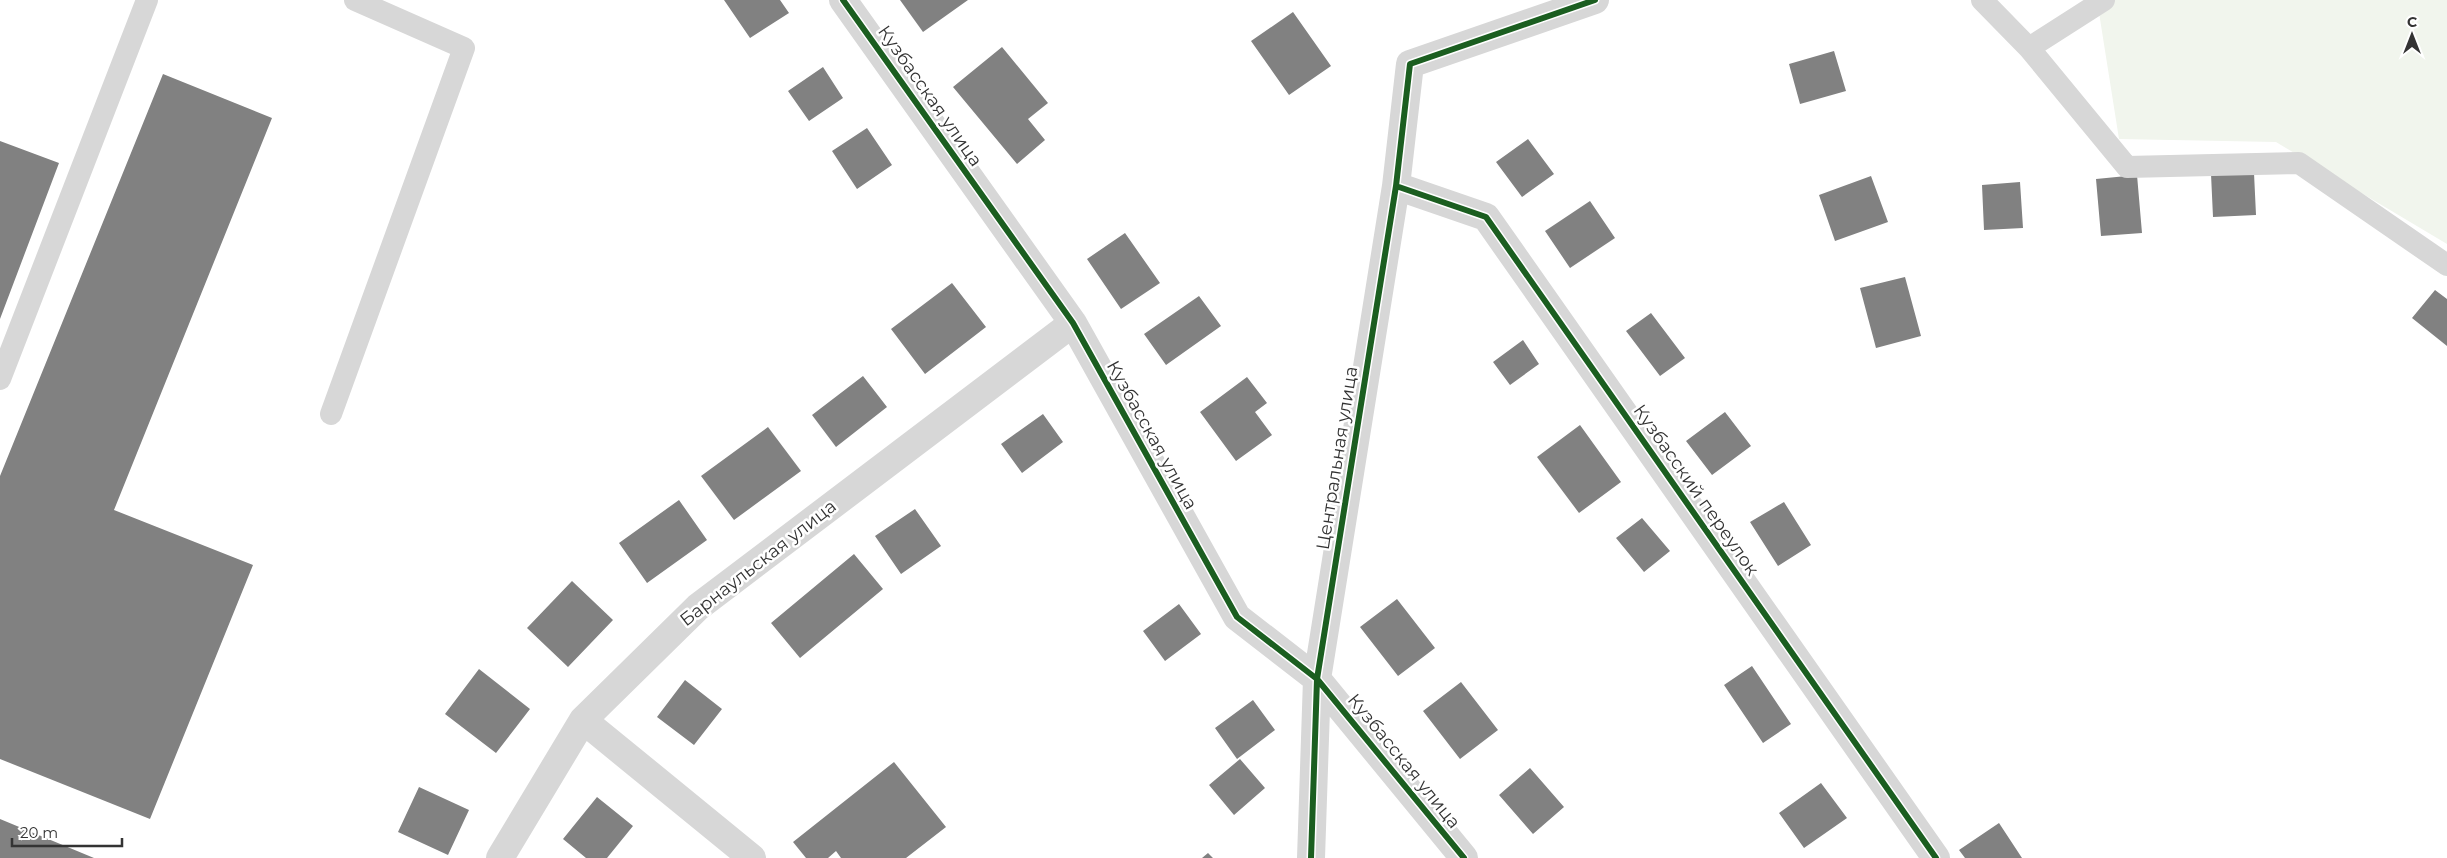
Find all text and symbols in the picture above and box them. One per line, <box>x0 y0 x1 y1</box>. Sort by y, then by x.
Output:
north arrow <box>2387 10 2437 60</box>
text: С <box>2407 13 2417 31</box>
street label: Кузбасская улица <box>873 21 987 171</box>
street label: Кузбасская улица <box>1102 357 1202 513</box>
street label: Центральная улица <box>1312 365 1362 551</box>
street label: Кузбасский переулок <box>1629 400 1764 580</box>
street label: Барнаульская улица <box>675 495 841 631</box>
street label: Кузбасская улица <box>1343 689 1465 833</box>
scale bar <box>12 816 122 848</box>
text: 20 m <box>20 823 58 842</box>

